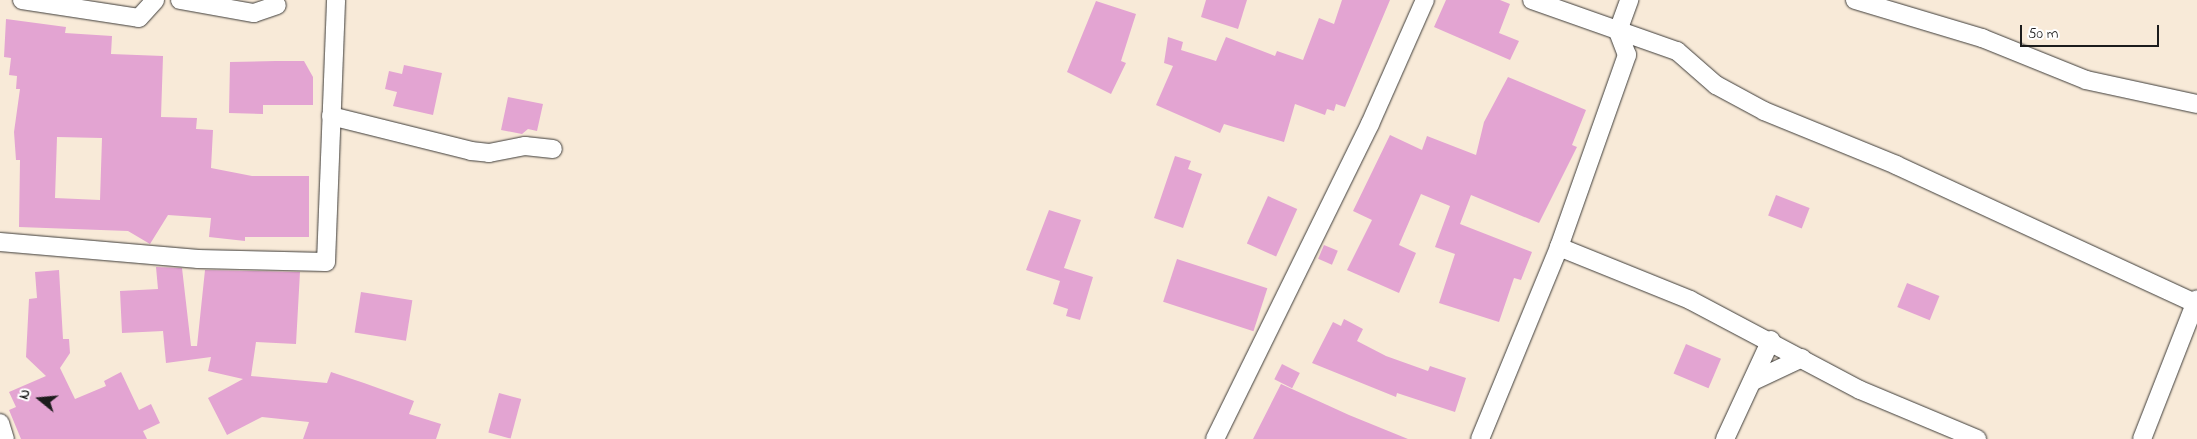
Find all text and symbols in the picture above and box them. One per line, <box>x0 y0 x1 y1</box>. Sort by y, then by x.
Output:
scale bar <box>2022 15 2161 47</box>
text: 50 m <box>2028 23 2058 45</box>
north arrow <box>15 374 65 424</box>
text: N <box>14 387 37 402</box>

